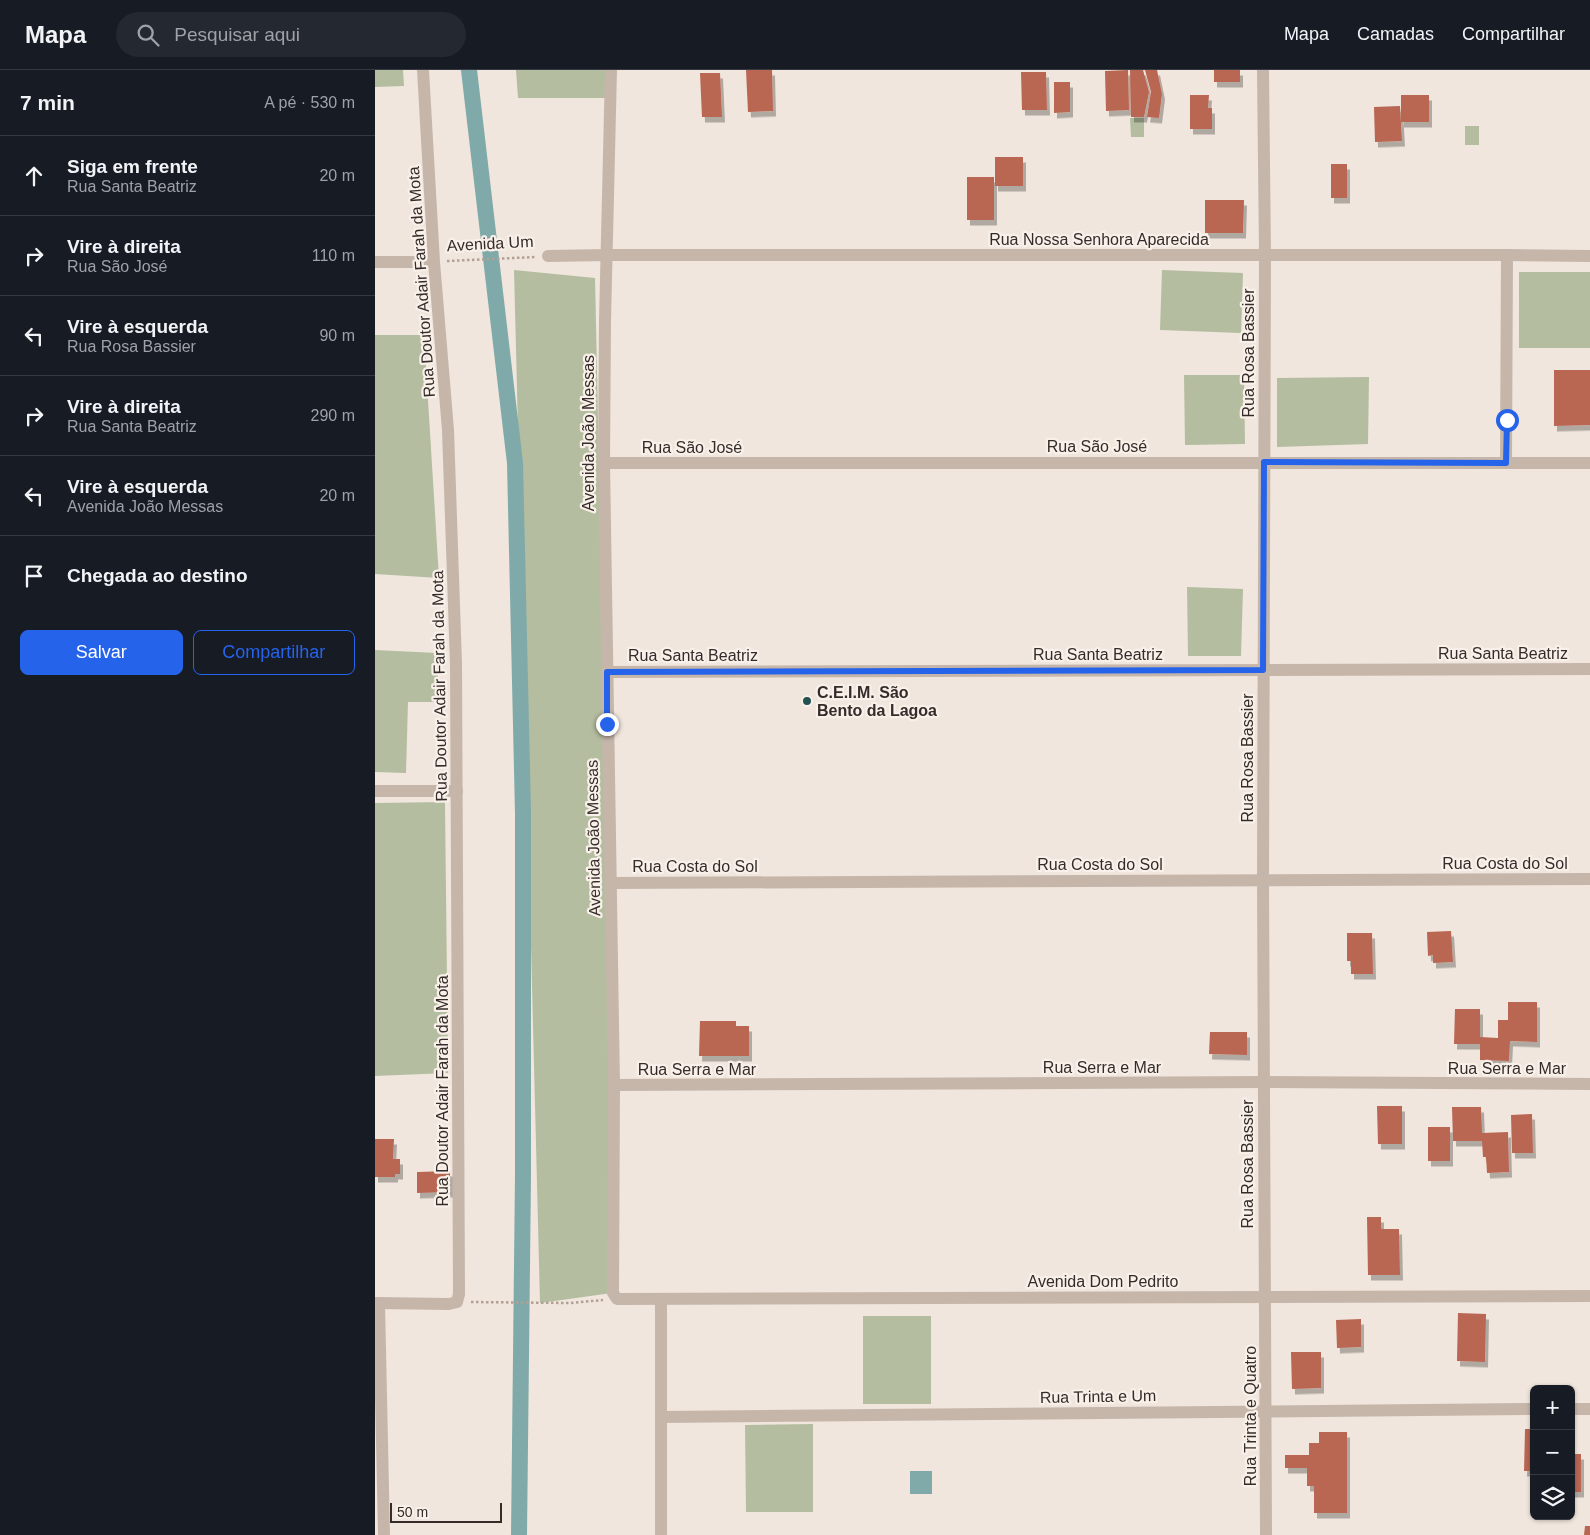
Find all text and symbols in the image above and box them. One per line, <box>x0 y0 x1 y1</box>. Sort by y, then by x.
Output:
search box <box>116 12 466 57</box>
text: Mapa <box>25 21 86 48</box>
icon: search <box>134 21 162 49</box>
text: Pesquisar aqui <box>174 24 300 45</box>
text: Mapa <box>1284 24 1329 44</box>
text: Camadas <box>1357 24 1434 44</box>
text: Compartilhar <box>1462 24 1565 44</box>
text: 7 min <box>20 91 75 114</box>
text: A pé · 530 m <box>264 94 355 111</box>
text: Siga em frente <box>67 156 198 177</box>
icon: ahead <box>20 162 48 190</box>
street label: Rua Doutor Adair Farah da Mota <box>405 166 438 398</box>
text: 20 m <box>319 167 355 184</box>
text: Rua Santa Beatriz <box>67 178 197 195</box>
street label: Rua Nossa Senhora Aparecida <box>989 231 1209 248</box>
street label: Avenida Um <box>446 233 534 254</box>
text: Vire à direita <box>67 236 181 257</box>
icon: right <box>20 242 48 270</box>
text: 110 m <box>312 247 355 264</box>
text: Rua São José <box>67 258 168 275</box>
street label: Rua Rosa Bassier <box>1240 288 1257 417</box>
text: Vire à esquerda <box>67 316 208 337</box>
icon: left <box>20 322 48 350</box>
text: 90 m <box>319 327 355 344</box>
text: Rua Rosa Bassier <box>67 338 196 355</box>
street label: Avenida João Messas <box>580 355 597 511</box>
text: Vire à direita <box>67 396 181 417</box>
icon: right <box>20 402 48 430</box>
text: 290 m <box>311 407 355 424</box>
route start <box>1496 409 1519 432</box>
text: Rua Santa Beatriz <box>67 418 197 435</box>
street label: Rua São José <box>1047 438 1147 455</box>
street label: Rua São José <box>642 439 742 456</box>
text: Vire à esquerda <box>67 476 208 497</box>
icon: left <box>20 482 48 510</box>
text: 20 m <box>319 487 355 504</box>
text: Avenida João Messas <box>67 498 223 515</box>
icon: arrive <box>20 562 48 590</box>
text: Chegada ao destino <box>67 565 248 586</box>
street label: Rua Doutor Adair Farah da Mota <box>429 570 450 802</box>
button: Salvar <box>20 630 183 675</box>
button: Compartilhar <box>193 630 355 675</box>
street label: Rua Santa Beatriz <box>1438 645 1568 662</box>
street label: Rua Santa Beatriz <box>1033 646 1163 663</box>
street label: Rua Santa Beatriz <box>628 647 758 664</box>
place label: C.E.I.M. São Bento da Lagoa <box>817 684 937 719</box>
street label: Rua Rosa Bassier <box>1239 693 1256 822</box>
marker: C.E.I.M. São Bento da Lagoa <box>801 695 813 707</box>
route end <box>596 713 619 736</box>
street label: Avenida João Messas <box>584 760 603 916</box>
street label: Rua Costa do Sol <box>1442 855 1568 872</box>
street label: Rua Costa do Sol <box>1037 856 1163 873</box>
street label: Rua Costa do Sol <box>632 858 758 875</box>
street label: Rua Doutor Adair Farah da Mota <box>434 975 451 1207</box>
street label: Rua Serra e Mar <box>1043 1059 1162 1076</box>
street label: Rua Serra e Mar <box>1448 1060 1567 1077</box>
street label: Rua Serra e Mar <box>638 1061 757 1078</box>
street label: Rua Rosa Bassier <box>1239 1099 1256 1228</box>
street label: Avenida Dom Pedrito <box>1028 1273 1179 1290</box>
street label: Rua Trinta e Quatro <box>1242 1346 1259 1486</box>
map controls <box>1530 1385 1575 1520</box>
button: + <box>1530 1385 1575 1430</box>
street label: Rua Trinta e Um <box>1040 1387 1156 1406</box>
button: − <box>1530 1430 1575 1475</box>
button: layers <box>1530 1475 1575 1520</box>
scale bar <box>390 1500 503 1523</box>
text: 50 m <box>397 1504 428 1520</box>

